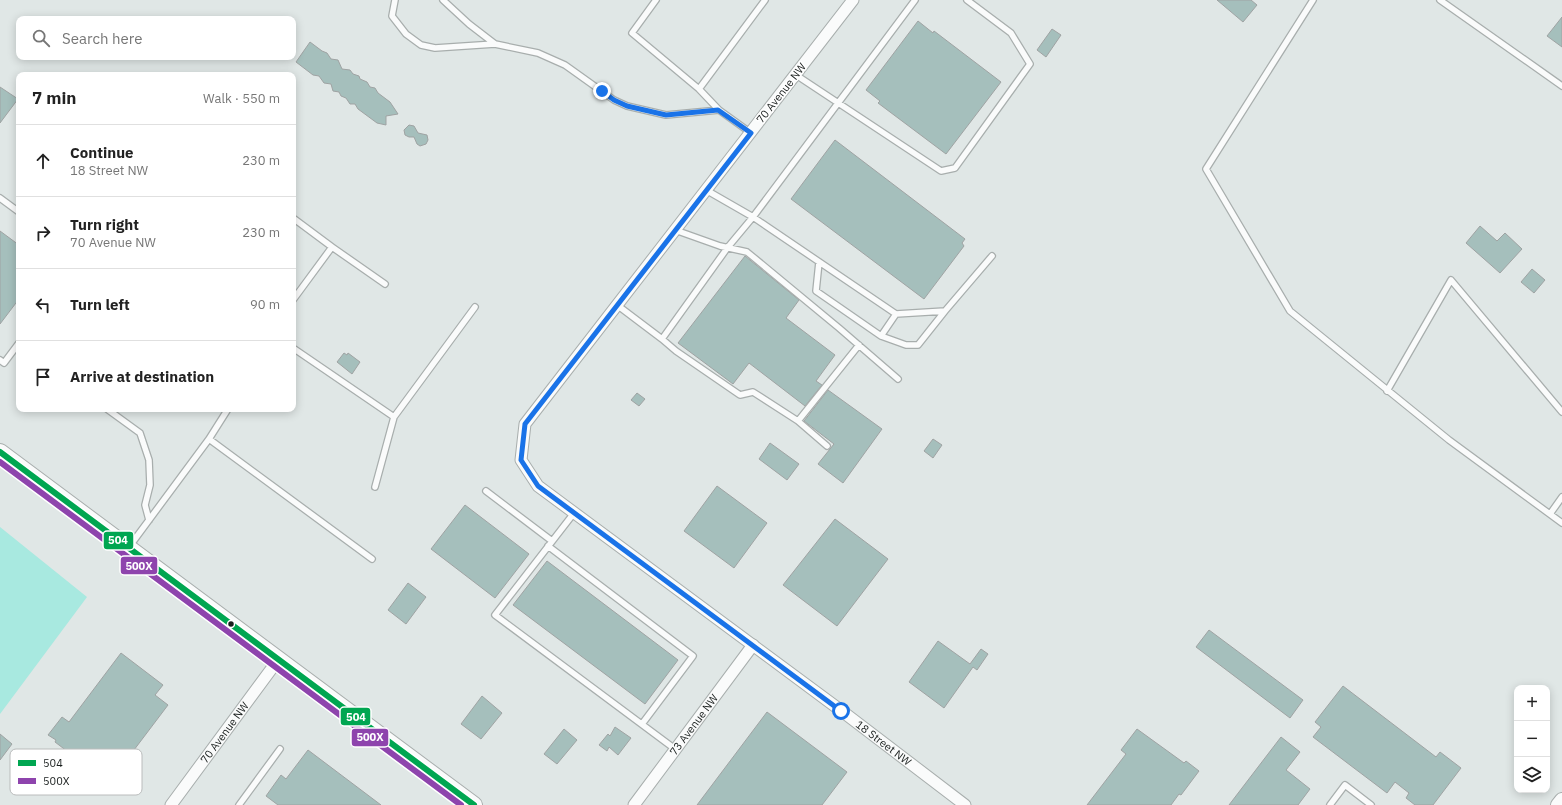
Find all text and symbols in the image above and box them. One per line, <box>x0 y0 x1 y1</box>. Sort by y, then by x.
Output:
search box <box>16 16 296 60</box>
icon: search <box>30 27 52 49</box>
text: Search here <box>62 29 142 48</box>
street label: 70 Avenue NW <box>753 60 809 126</box>
route end <box>593 82 611 100</box>
text: 7 min <box>32 87 76 109</box>
text: Walk · 550 m <box>203 90 280 107</box>
text: Continue <box>70 143 134 162</box>
icon: ahead <box>32 150 54 172</box>
text: 230 m <box>242 152 280 169</box>
text: 18 Street NW <box>70 162 148 179</box>
text: Turn right <box>70 215 139 234</box>
icon: right <box>32 222 54 244</box>
text: 230 m <box>242 224 280 241</box>
text: 70 Avenue NW <box>70 234 156 251</box>
icon: left <box>32 294 54 316</box>
text: Turn left <box>70 295 130 314</box>
text: 90 m <box>250 296 280 313</box>
icon: arrive <box>32 366 54 388</box>
text: Arrive at destination <box>70 367 214 386</box>
line badge: 504 <box>103 531 134 550</box>
text: 504 <box>108 533 128 547</box>
line badge: 500X <box>120 556 158 575</box>
text: 500X <box>125 559 153 573</box>
unlabelled marker <box>226 619 236 629</box>
map controls <box>1514 685 1550 793</box>
button: + <box>1514 685 1550 721</box>
street label: 73 Avenue NW <box>666 691 721 758</box>
street label: 70 Avenue NW <box>197 699 252 766</box>
route start <box>832 702 850 720</box>
line badge: 504 <box>340 707 371 726</box>
text: 504 <box>346 710 366 724</box>
street label: 18 Street NW <box>853 717 914 769</box>
button: − <box>1514 721 1550 757</box>
line badge: 500X <box>351 728 389 747</box>
text: 500X <box>356 730 384 744</box>
legend <box>10 749 142 795</box>
text: 504 <box>43 756 63 770</box>
button: layers <box>1514 757 1550 793</box>
text: 500X <box>43 774 70 788</box>

